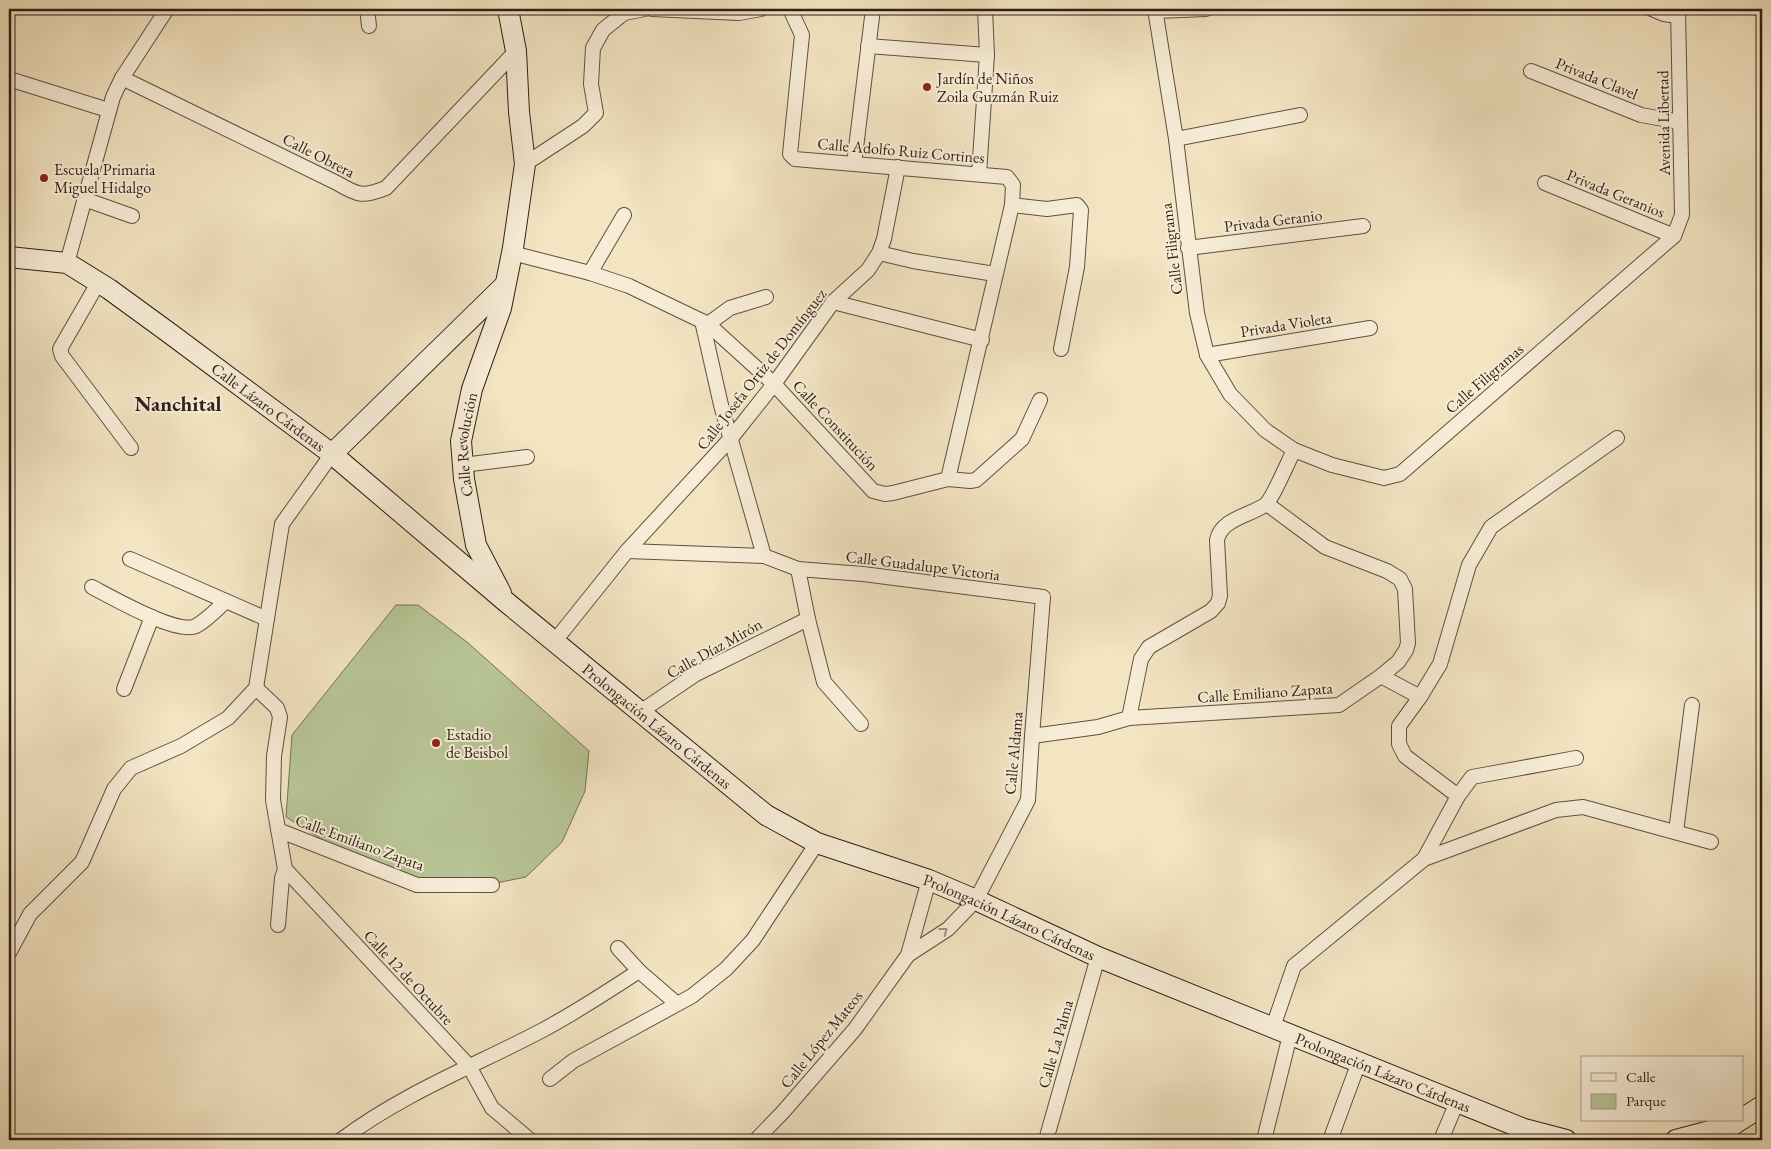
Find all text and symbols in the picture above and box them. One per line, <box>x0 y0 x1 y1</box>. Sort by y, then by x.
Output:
street label: Privada Clavel <box>1553 52 1641 105</box>
place label: Jardín de Niños Zoila Guzmán Ruiz <box>935 68 1058 107</box>
street label: Avenida Libertad <box>1652 69 1675 177</box>
marker: Jardín de Niños Zoila Guzmán Ruiz <box>921 81 933 93</box>
street label: Calle Obrera <box>279 128 359 183</box>
street label: Calle Adolfo Ruiz Cortines <box>816 133 985 168</box>
place label: Escuela Primaria Miguel Hidalgo <box>54 159 156 198</box>
street label: Privada Geranios <box>1564 164 1668 223</box>
marker: Escuela Primaria Miguel Hidalgo <box>38 172 50 184</box>
street label: Calle Filigrama <box>1155 201 1188 296</box>
street label: Privada Geranio <box>1223 204 1323 237</box>
street label: Calle Josefa Ortiz de Domínguez <box>692 284 831 454</box>
street label: Privada Violeta <box>1239 307 1334 342</box>
street label: Calle Filigramas <box>1441 338 1528 418</box>
street label: Calle Lázaro Cárdenas <box>207 358 329 456</box>
street label: Calle Constitución <box>788 375 884 476</box>
district label: Nanchital <box>134 390 222 417</box>
street label: Calle Revolución <box>451 390 482 499</box>
street label: Calle Guadalupe Victoria <box>845 546 1002 585</box>
street label: Calle Díaz Mirón <box>663 613 766 683</box>
street label: Prolongación Lázaro Cárdenas <box>578 659 736 794</box>
street label: Calle Emiliano Zapata <box>1197 677 1334 708</box>
street label: Calle Aldama <box>999 710 1028 795</box>
place label: Estadio de Beisbol <box>446 724 508 763</box>
marker: Estadio de Beisbol <box>430 737 442 749</box>
street label: Calle Emiliano Zapata <box>292 809 428 876</box>
street label: Prolongación Lázaro Cárdenas <box>920 869 1099 965</box>
street label: Calle 12 de Octubre <box>359 925 458 1029</box>
one-way arrow <box>938 928 948 937</box>
street label: Calle López Mateos <box>775 986 867 1093</box>
street label: Calle La Palma <box>1033 997 1078 1091</box>
street label: Prolongación Lázaro Cárdenas <box>1292 1028 1474 1117</box>
legend <box>1581 1056 1744 1122</box>
text: Calle <box>1626 1067 1656 1086</box>
text: Parque <box>1626 1091 1666 1110</box>

